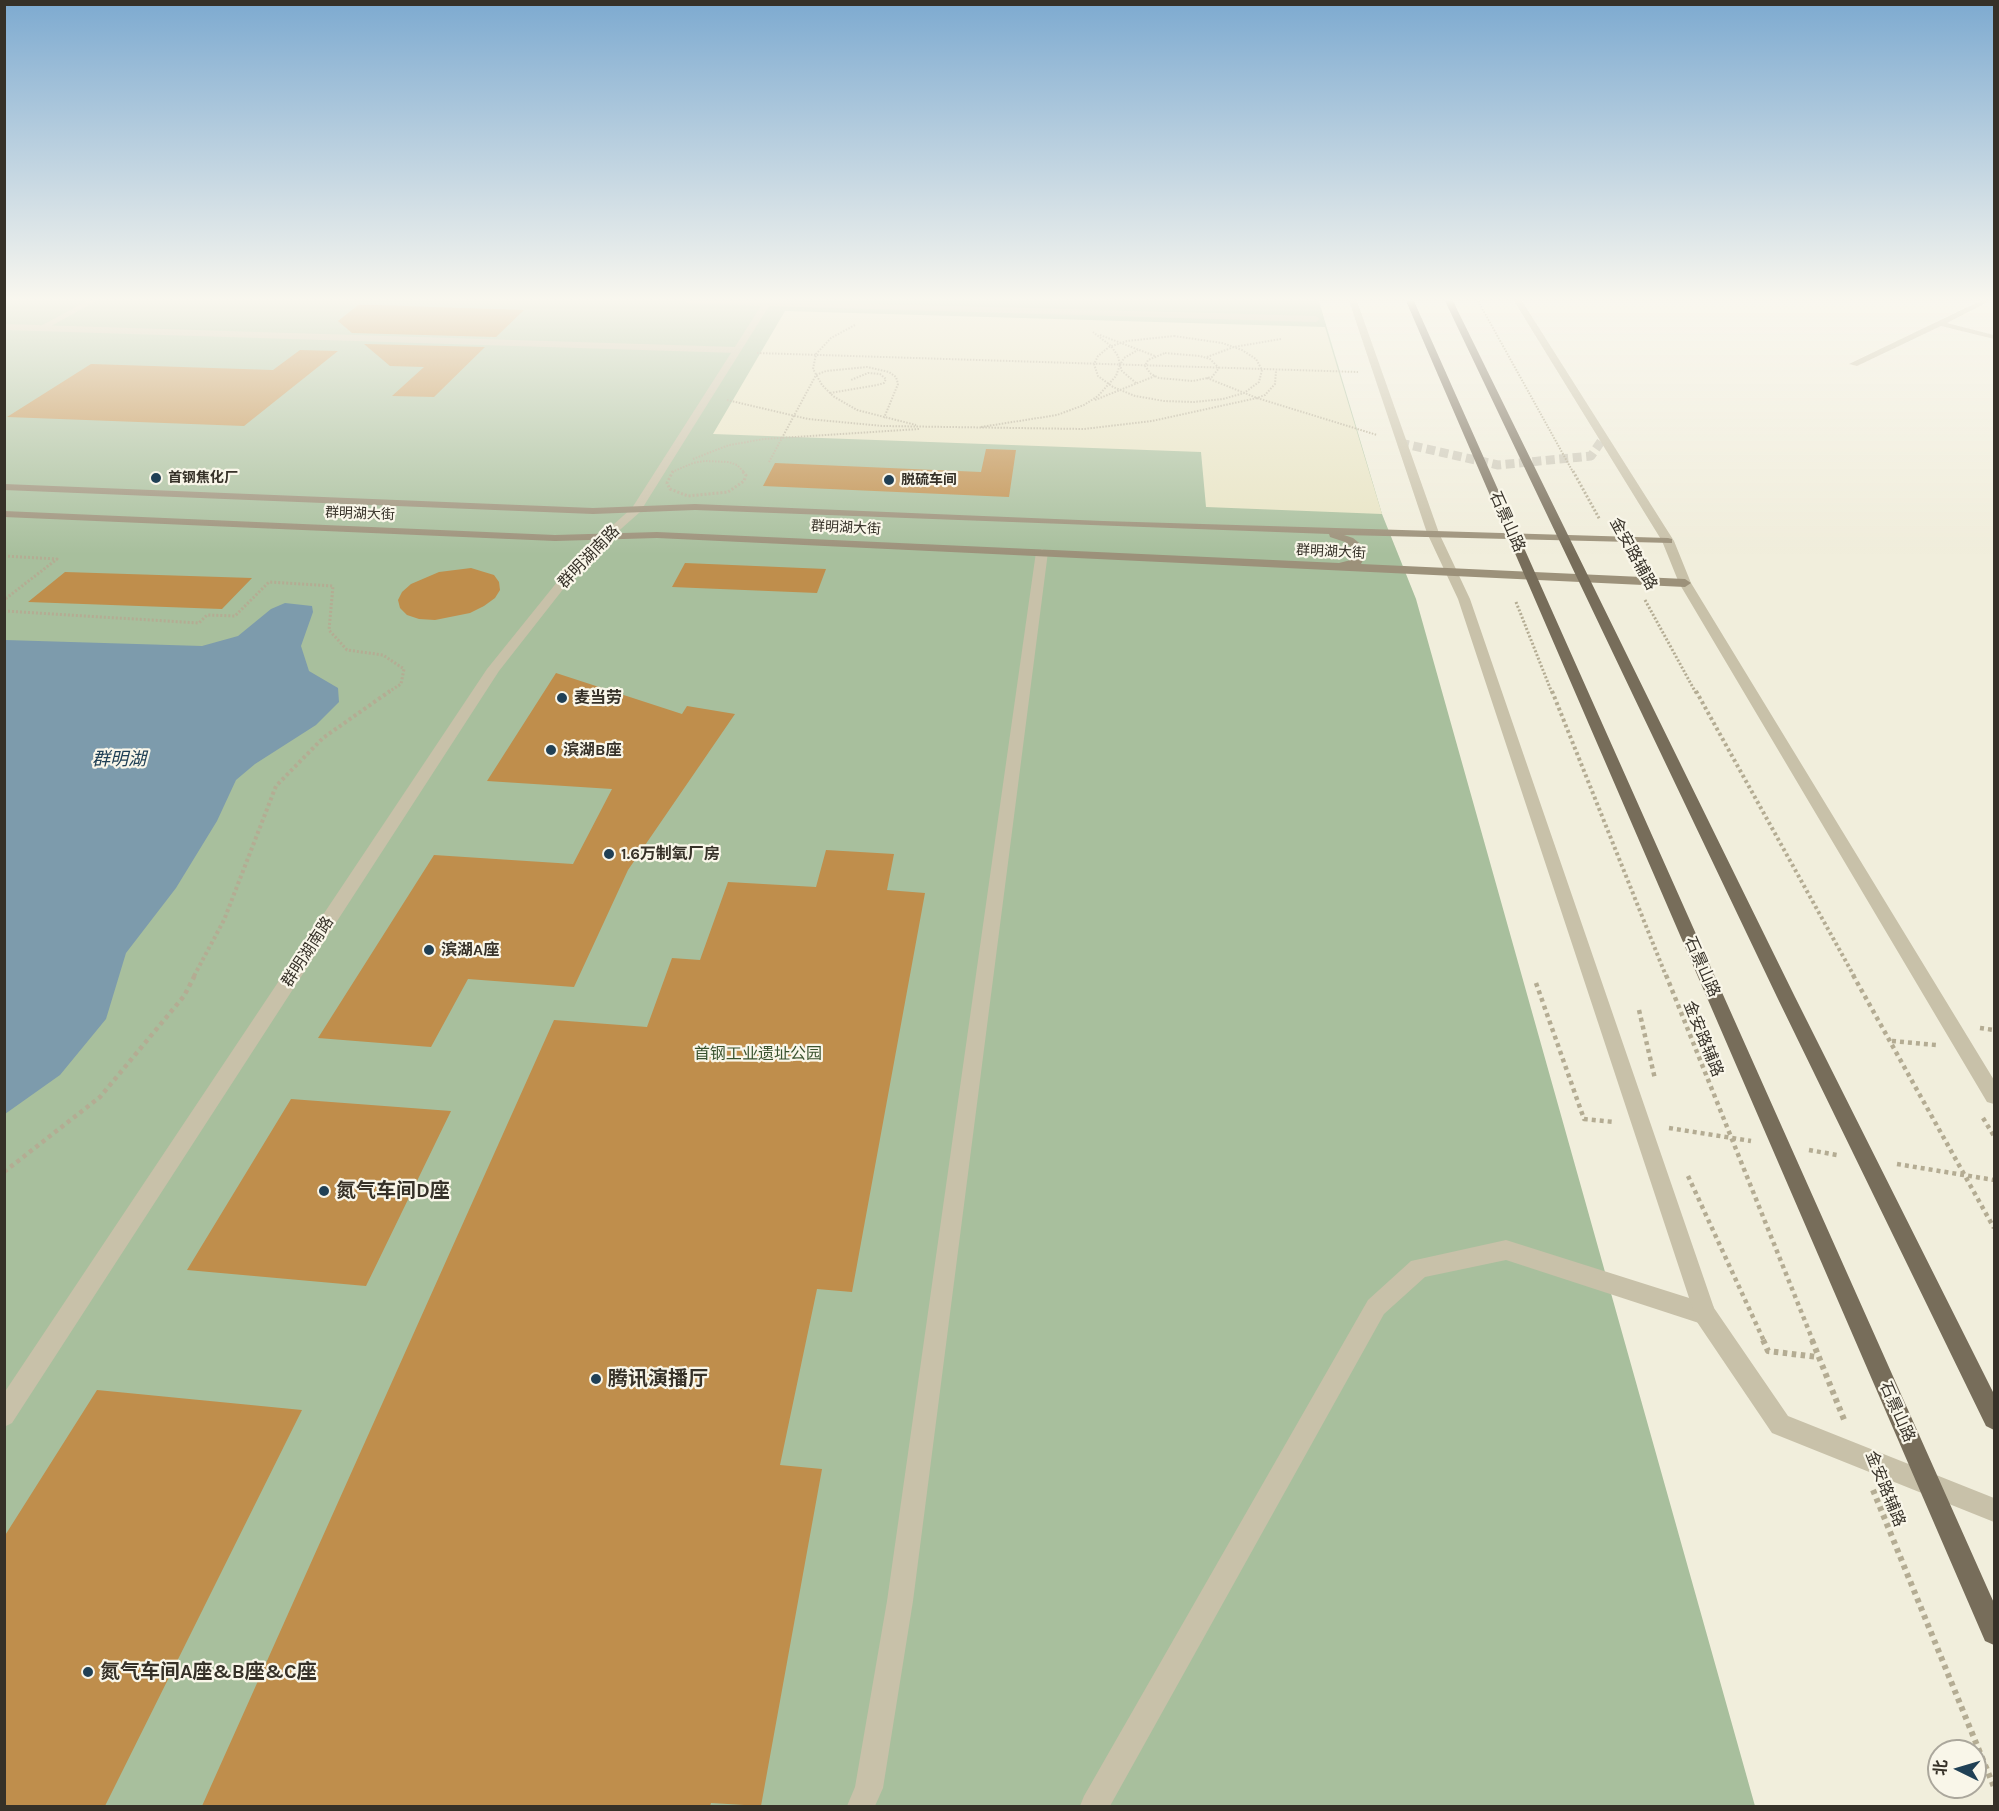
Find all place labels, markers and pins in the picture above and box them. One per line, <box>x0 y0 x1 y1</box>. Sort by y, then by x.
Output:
place label: 首钢焦化厂 <box>168 470 238 486</box>
marker: 首钢焦化厂 <box>149 471 163 485</box>
place label: 脱硫车间 <box>901 472 957 488</box>
marker: 脱硫车间 <box>882 473 896 487</box>
place label: 麦当劳 <box>574 688 622 708</box>
marker: 麦当劳 <box>555 691 569 705</box>
place label: 滨湖B座 <box>563 740 621 760</box>
marker: 滨湖B座 <box>544 743 558 757</box>
place label: 1.6万制氧厂房 <box>621 844 720 864</box>
marker: 1.6万制氧厂房 <box>602 847 616 861</box>
place label: 滨湖A座 <box>441 940 499 960</box>
marker: 滨湖A座 <box>422 943 436 957</box>
place label: 氮气车间D座 <box>336 1179 450 1203</box>
marker: 氮气车间D座 <box>317 1184 331 1198</box>
place label: 腾讯演播厅 <box>608 1367 708 1391</box>
marker: 腾讯演播厅 <box>589 1372 603 1386</box>
place label: 氮气车间A座&B座&C座 <box>100 1660 317 1684</box>
marker: 氮气车间A座&B座&C座 <box>81 1665 95 1679</box>

